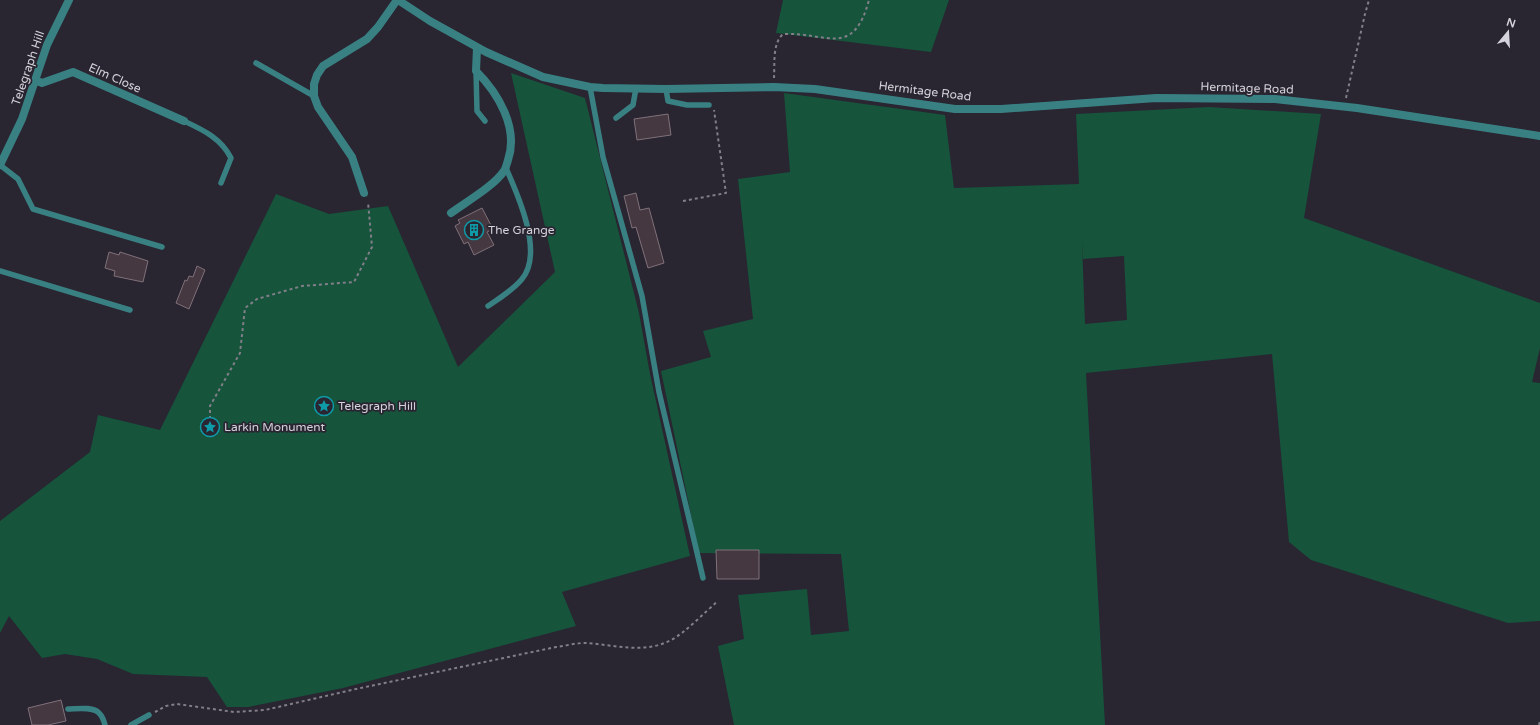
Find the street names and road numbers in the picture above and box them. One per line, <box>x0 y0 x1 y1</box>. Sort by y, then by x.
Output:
street label: Telegraph Hill <box>9 29 47 107</box>
street label: Elm Close <box>87 60 144 96</box>
street label: Hermitage Road <box>878 78 972 104</box>
street label: Hermitage Road <box>1200 79 1294 97</box>

